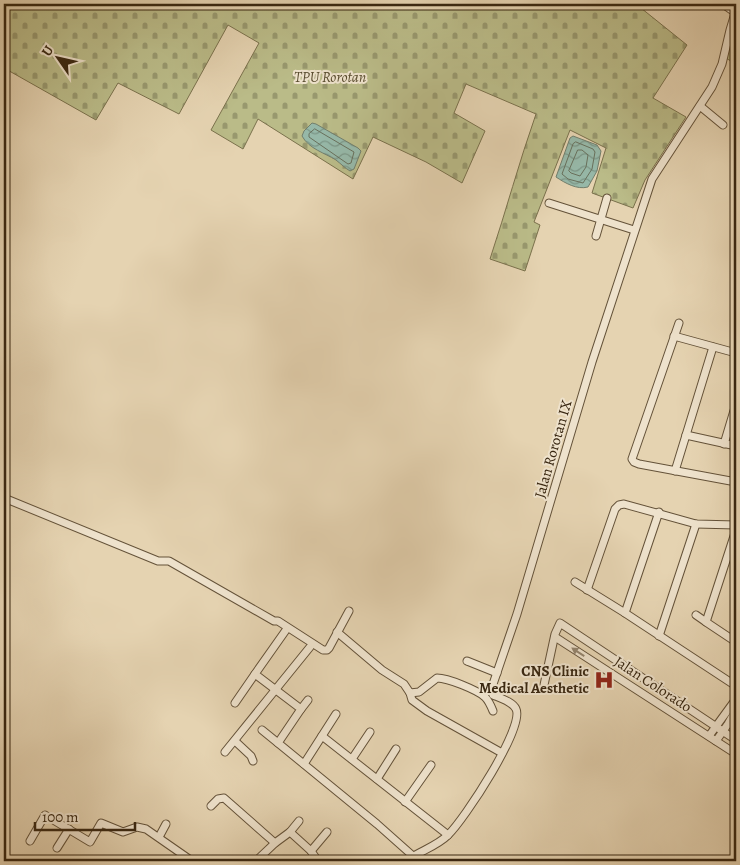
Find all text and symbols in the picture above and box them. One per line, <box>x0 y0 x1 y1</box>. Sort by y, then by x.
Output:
north arrow <box>32 32 82 82</box>
text: U <box>37 42 58 60</box>
park label: TPU Rorotan <box>294 67 366 87</box>
street label: Jalan Rorotan IX <box>529 398 577 500</box>
one-way arrow <box>571 647 584 657</box>
street label: Jalan Colorado <box>610 651 696 717</box>
place label: CNS Clinic Medical Aesthetic <box>479 661 589 698</box>
hospital icon: CNS Clinic Medical Aesthetic <box>593 669 615 691</box>
scale bar <box>35 800 135 832</box>
text: 100 m <box>42 807 79 827</box>

